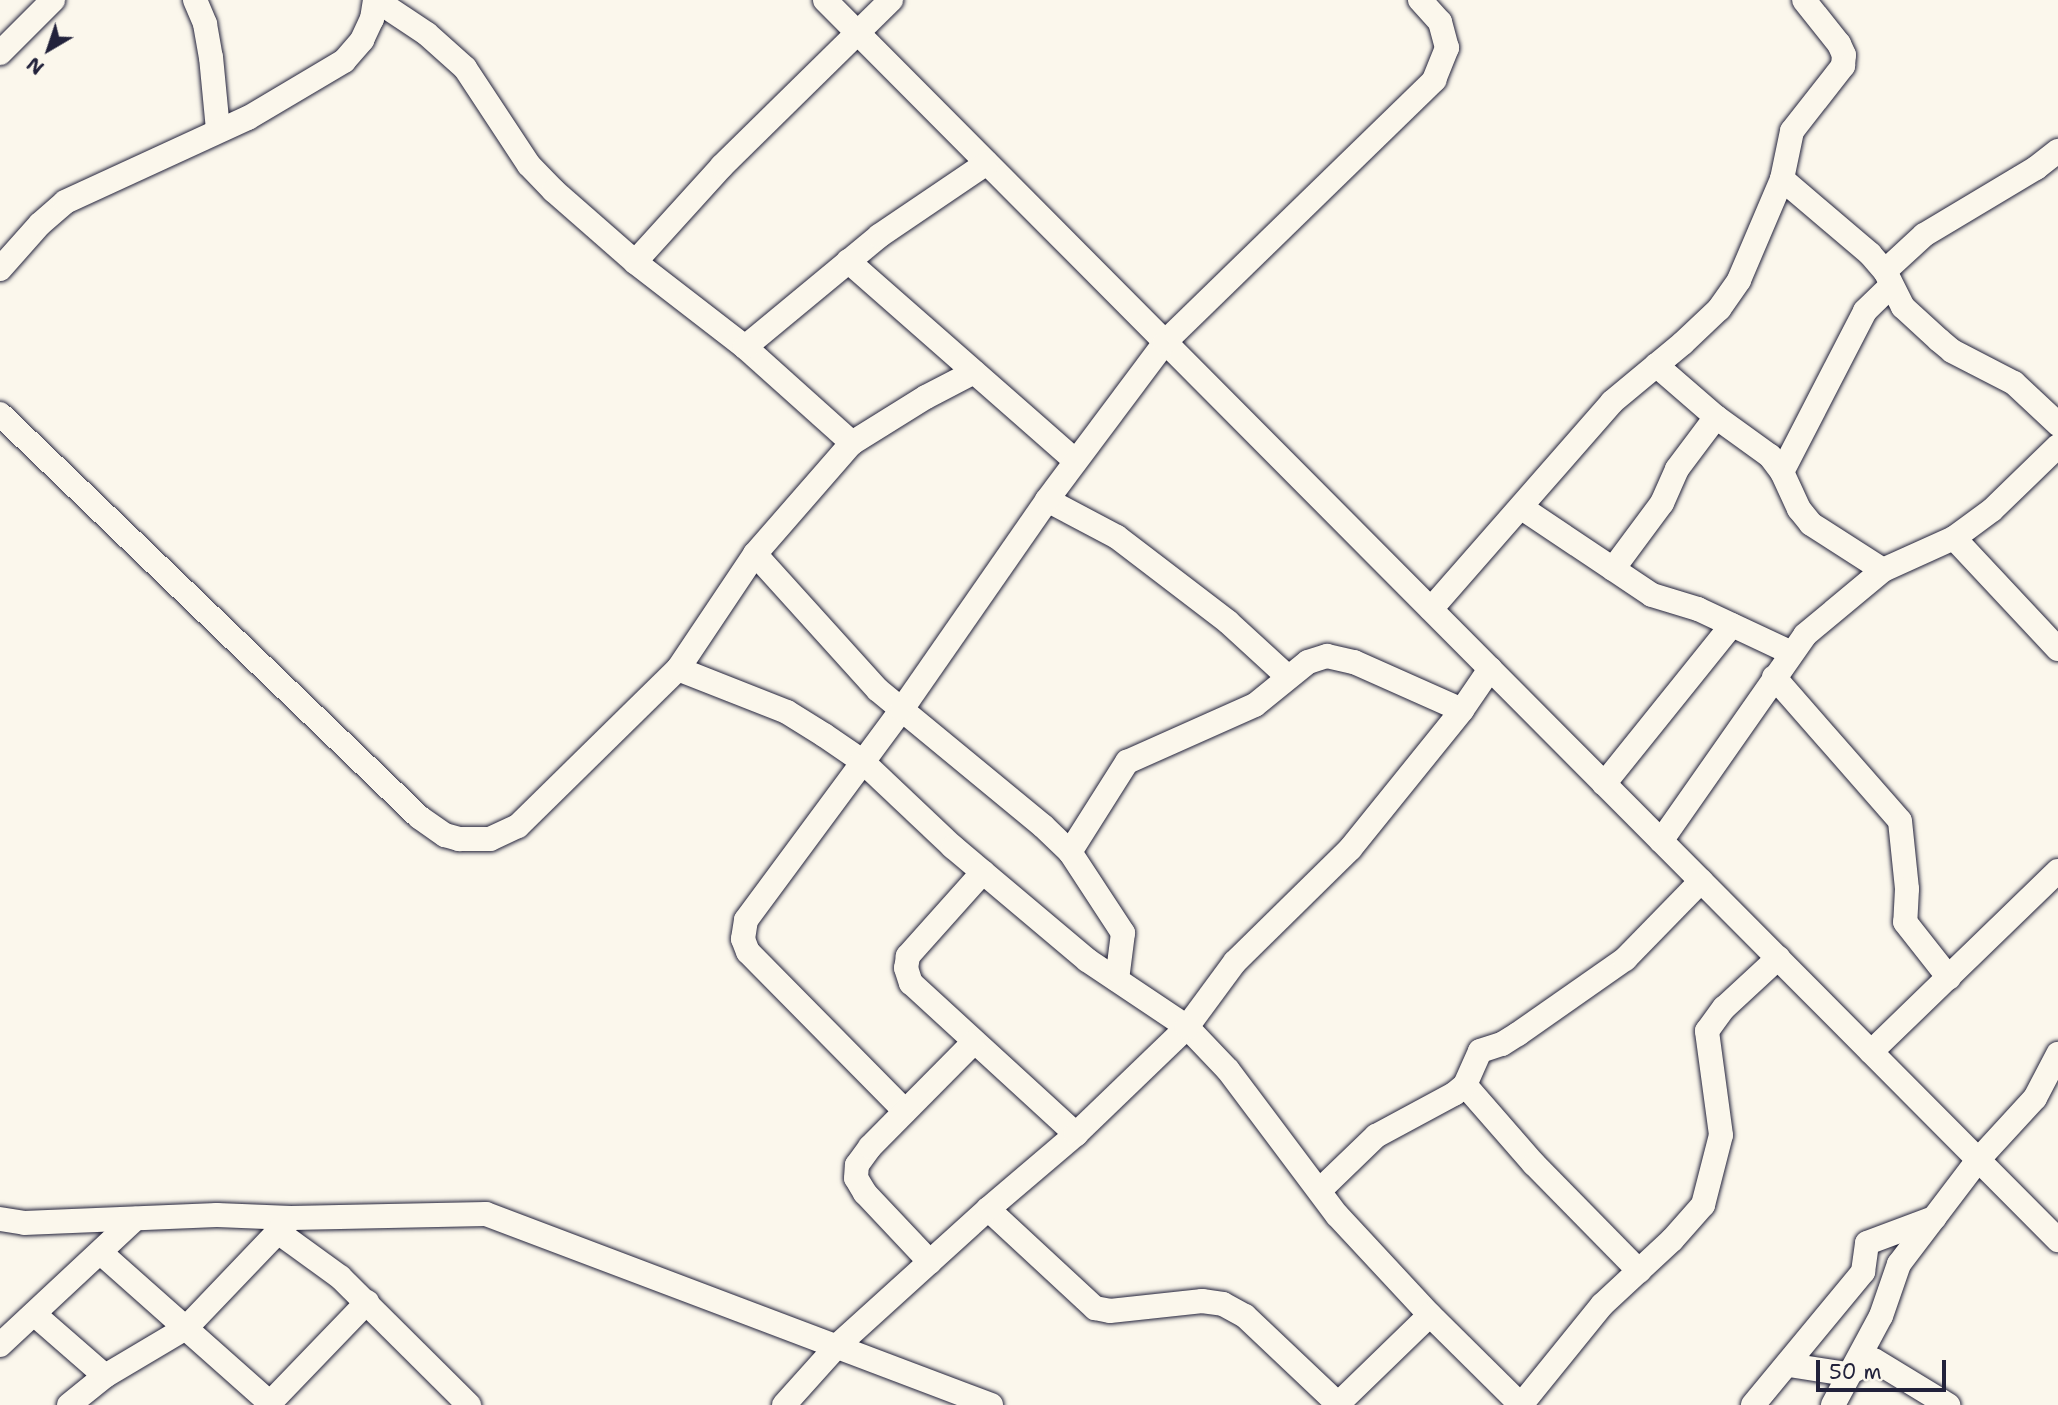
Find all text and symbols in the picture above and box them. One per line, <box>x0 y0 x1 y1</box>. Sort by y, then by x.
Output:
north arrow <box>14 14 84 84</box>
text: N <box>22 51 49 80</box>
scale bar <box>1820 1346 1950 1390</box>
text: 50 m <box>1829 1358 1882 1386</box>

